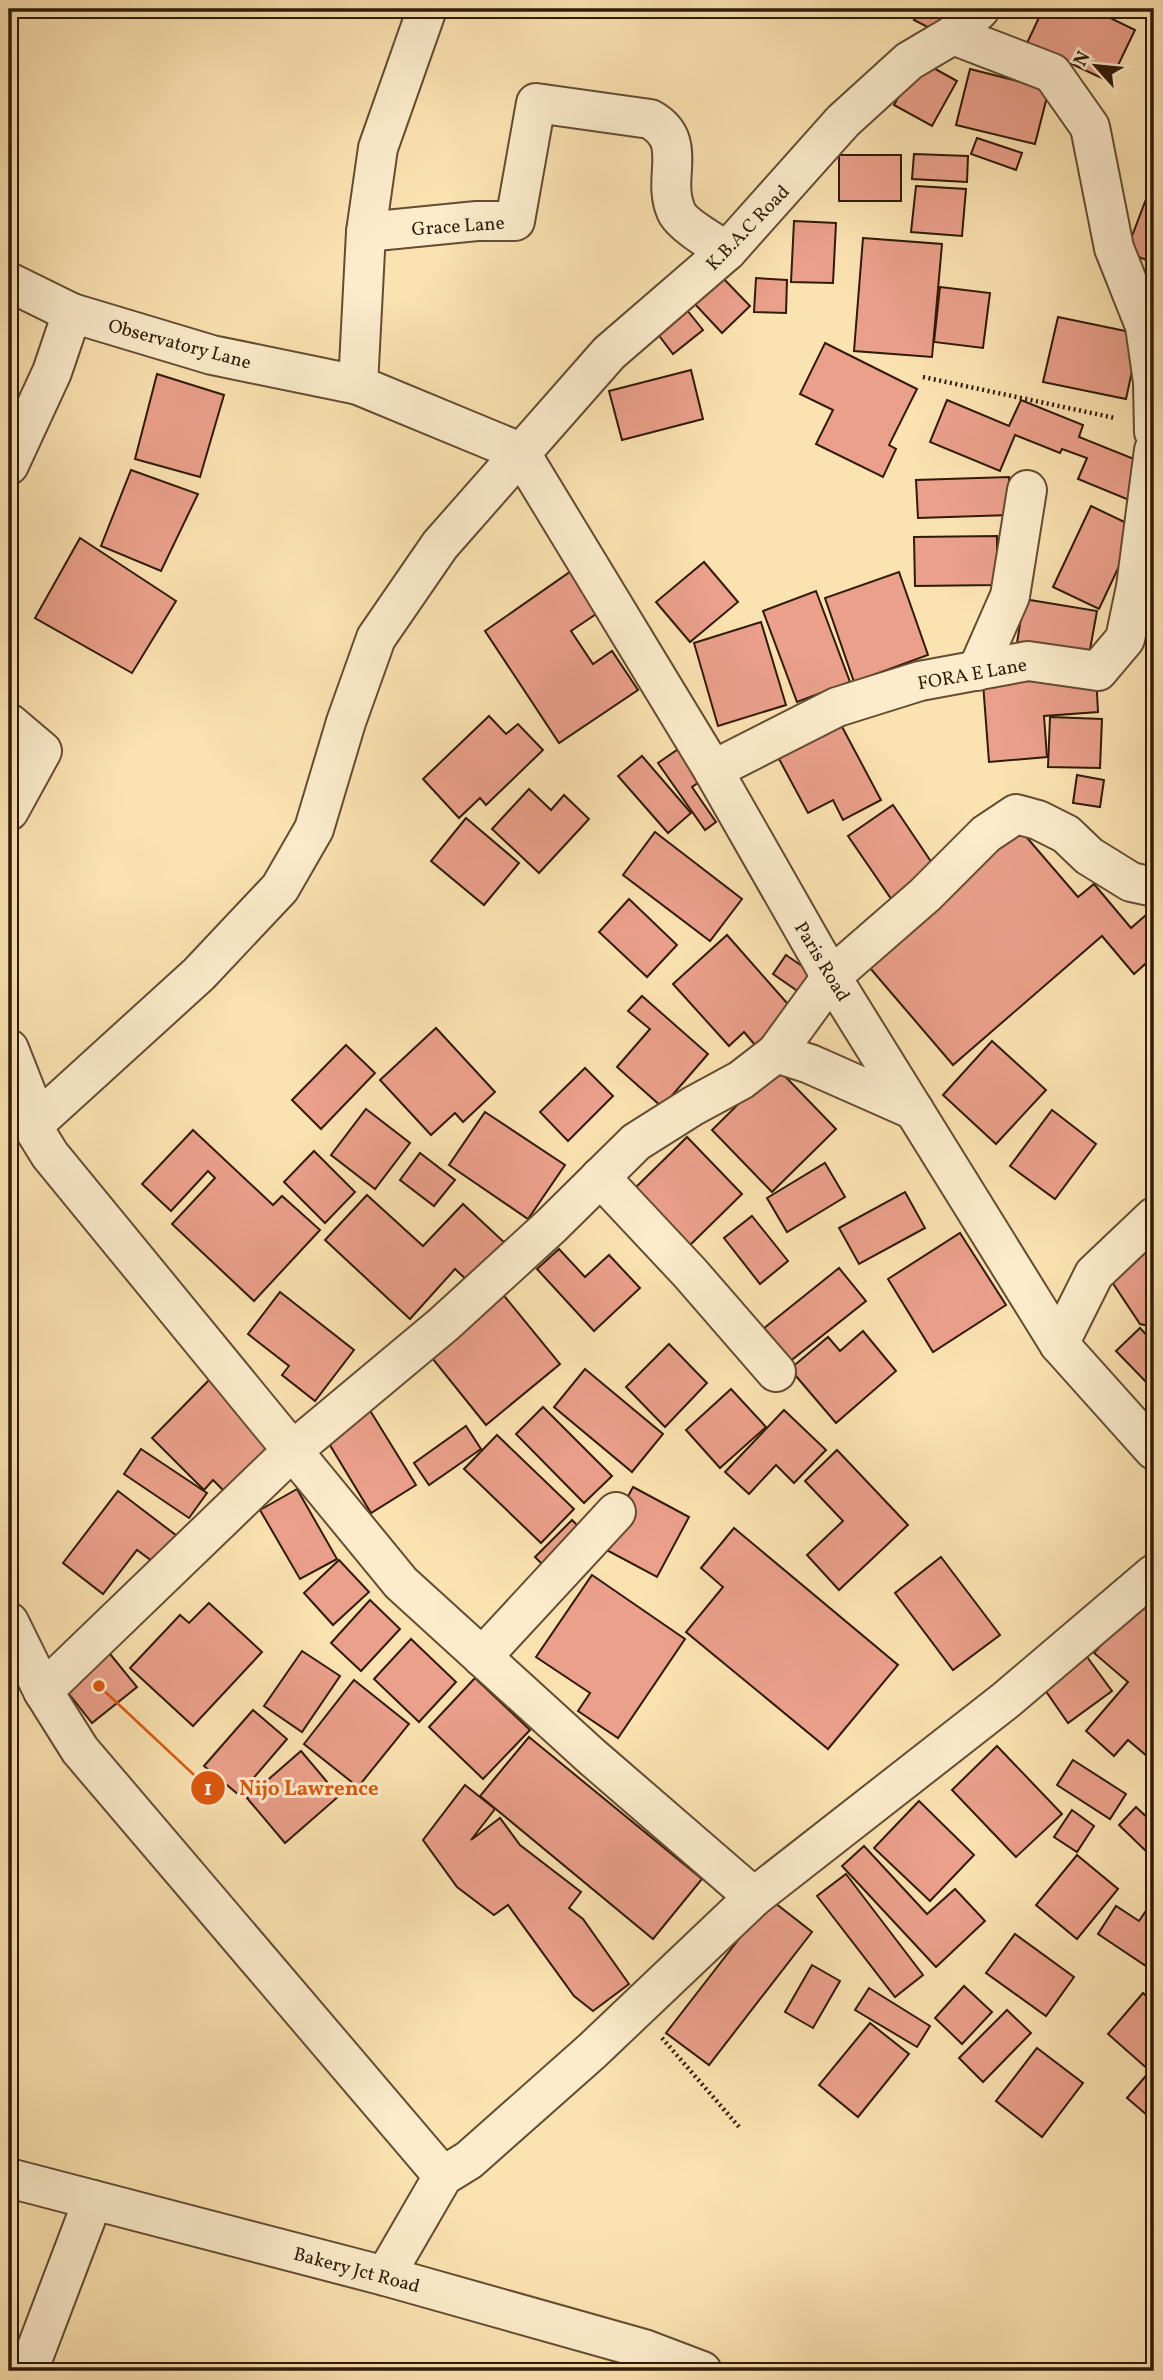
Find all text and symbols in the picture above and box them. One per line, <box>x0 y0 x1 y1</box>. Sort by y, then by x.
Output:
north arrow <box>1062 32 1132 102</box>
text: N <box>1068 47 1097 71</box>
street label: K.B.A.C Road <box>701 180 796 277</box>
street label: Grace Lane <box>411 211 505 243</box>
street label: Observatory Lane <box>105 313 254 377</box>
street label: FORA E Lane <box>916 653 1029 697</box>
street label: Paris Road <box>787 917 855 1007</box>
callout: Nijo Lawrence <box>190 1767 393 1809</box>
text: 1 <box>204 1775 212 1804</box>
text: Nijo Lawrence <box>239 1775 379 1804</box>
street label: Bakery Jct Road <box>290 2242 423 2300</box>

